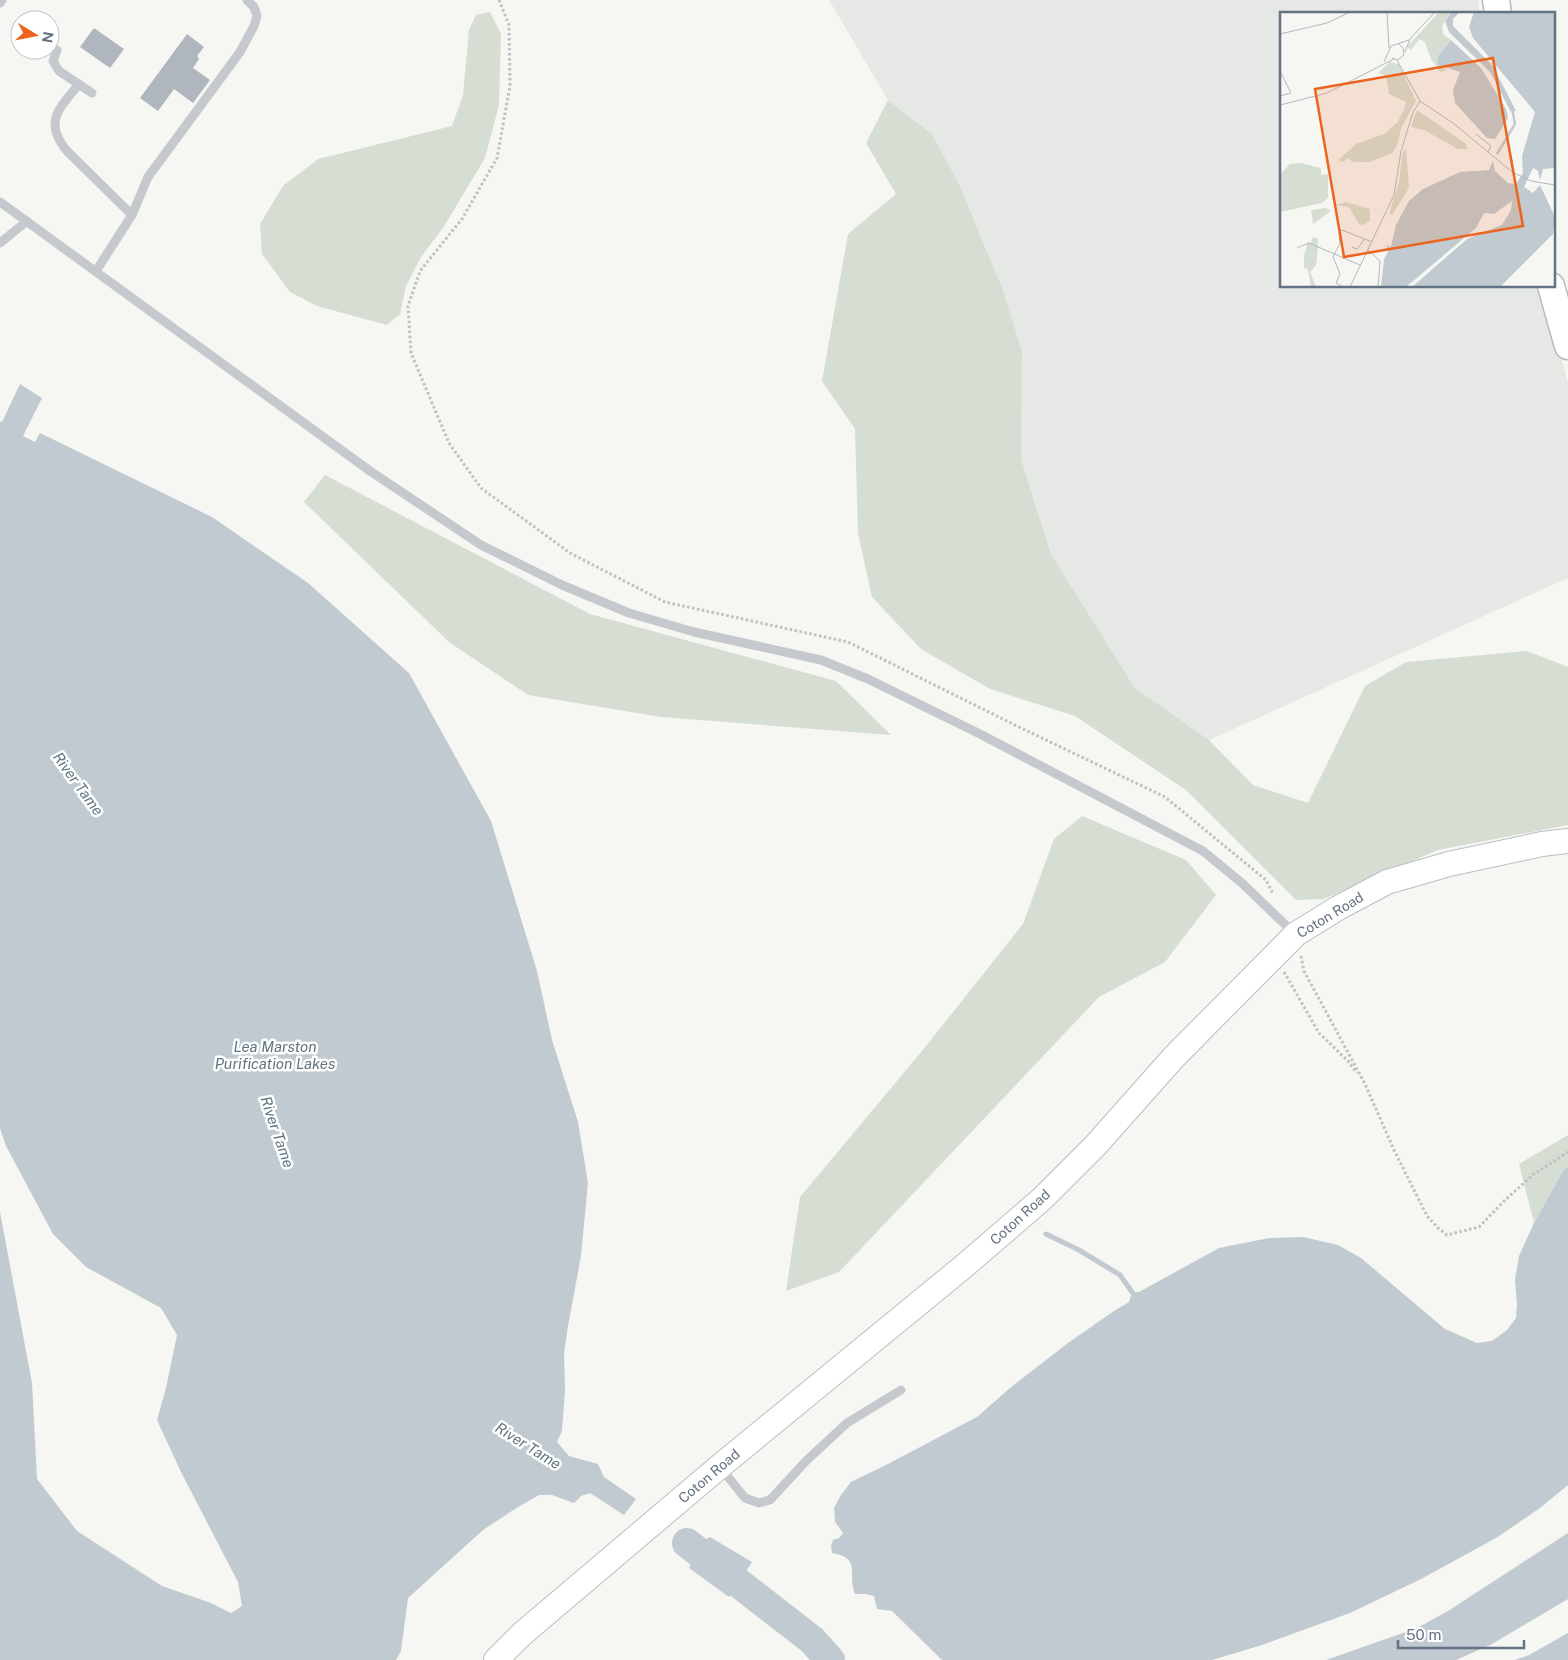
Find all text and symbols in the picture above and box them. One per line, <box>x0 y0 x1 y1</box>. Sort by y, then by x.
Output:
north arrow <box>10 10 60 60</box>
inset map <box>1280 12 1556 288</box>
text: N <box>39 30 57 44</box>
water label: River Tame <box>50 749 107 819</box>
street label: Coton Road <box>1294 889 1366 941</box>
water label: Lea Marston Purification Lakes <box>215 1038 335 1072</box>
water label: River Tame <box>257 1094 298 1170</box>
street label: Coton Road <box>987 1186 1053 1248</box>
water label: River Tame <box>492 1419 564 1472</box>
street label: Coton Road <box>675 1446 743 1506</box>
scale bar <box>1398 1618 1524 1650</box>
text: 50 m <box>1406 1626 1441 1643</box>

